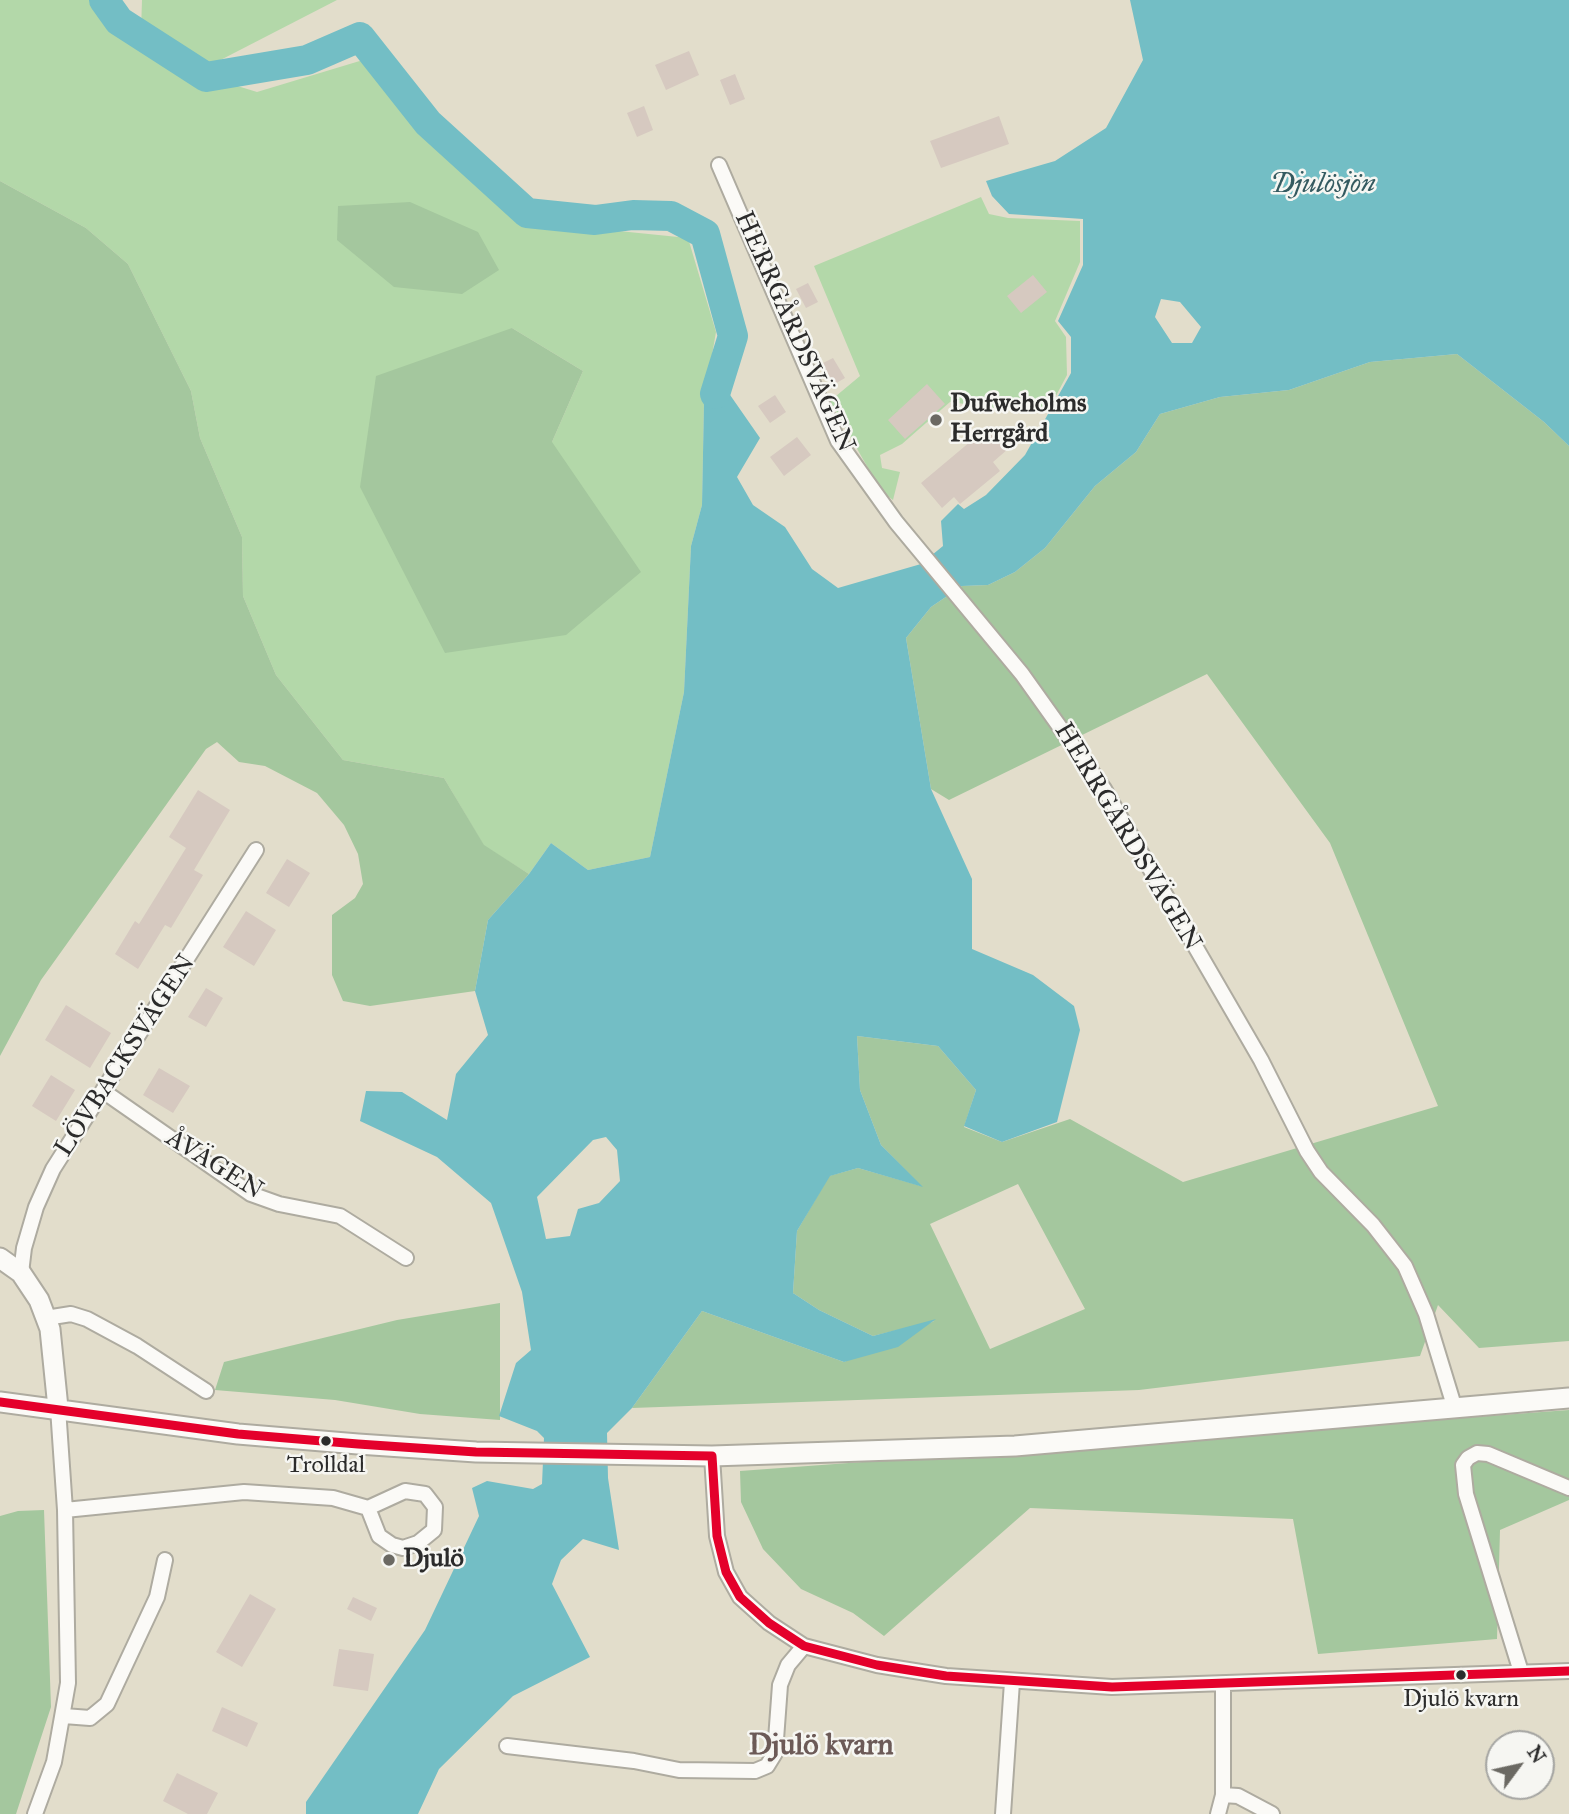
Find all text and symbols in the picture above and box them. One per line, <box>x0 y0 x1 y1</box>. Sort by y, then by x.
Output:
water label: Djulösjön <box>1270 168 1376 202</box>
street label: HERRGÅRDSVÄGEN <box>727 207 861 457</box>
place label: Dufweholms Herrgård <box>950 389 1087 450</box>
marker: Dufweholms Herrgård <box>928 412 944 428</box>
street label: HERRGÅRDSVÄGEN <box>1047 717 1207 957</box>
street label: LÖVBACKSVÄGEN <box>49 949 203 1163</box>
street label: ÅVÄGEN <box>160 1123 268 1207</box>
marker: Trolldal <box>319 1434 333 1448</box>
place label: Trolldal <box>287 1452 365 1480</box>
place label: Djulö <box>403 1544 464 1576</box>
marker: Djulö <box>381 1552 397 1568</box>
marker: Djulö kvarn <box>1454 1668 1468 1682</box>
place label: Djulö kvarn <box>1403 1686 1519 1714</box>
district label: Djulö kvarn <box>748 1729 894 1765</box>
north arrow <box>1485 1730 1555 1800</box>
text: N <box>1522 1741 1550 1767</box>

